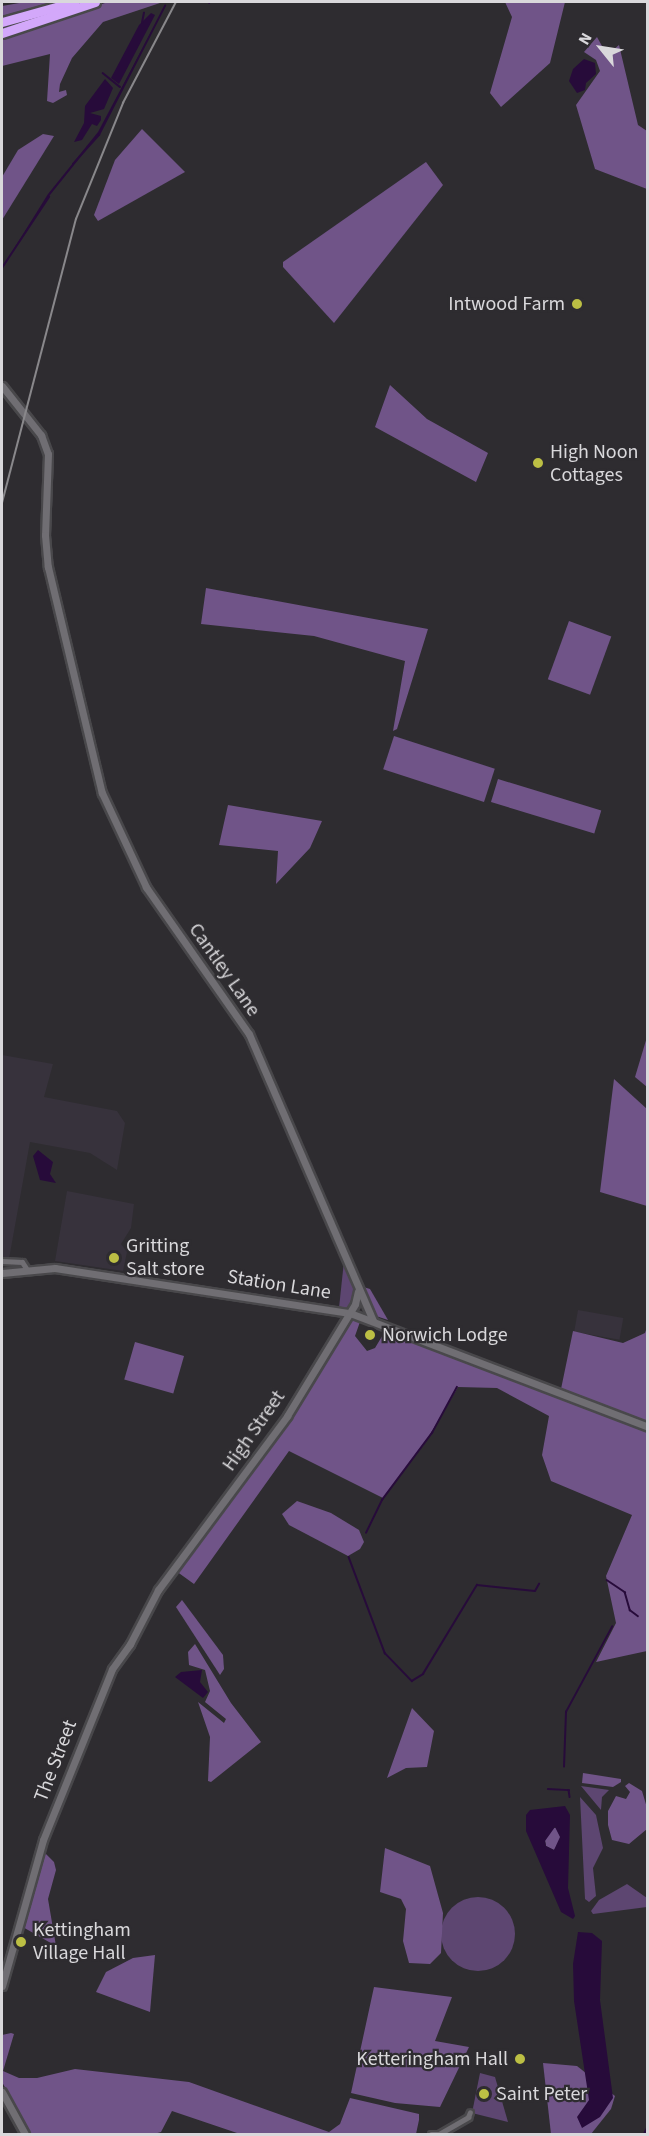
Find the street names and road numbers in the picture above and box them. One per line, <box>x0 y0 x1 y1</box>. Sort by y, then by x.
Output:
street label: Cantley Lane <box>183 919 265 1021</box>
street label: Station Lane <box>226 1265 332 1305</box>
street label: High Street <box>217 1386 291 1476</box>
street label: The Street <box>29 1717 83 1805</box>

